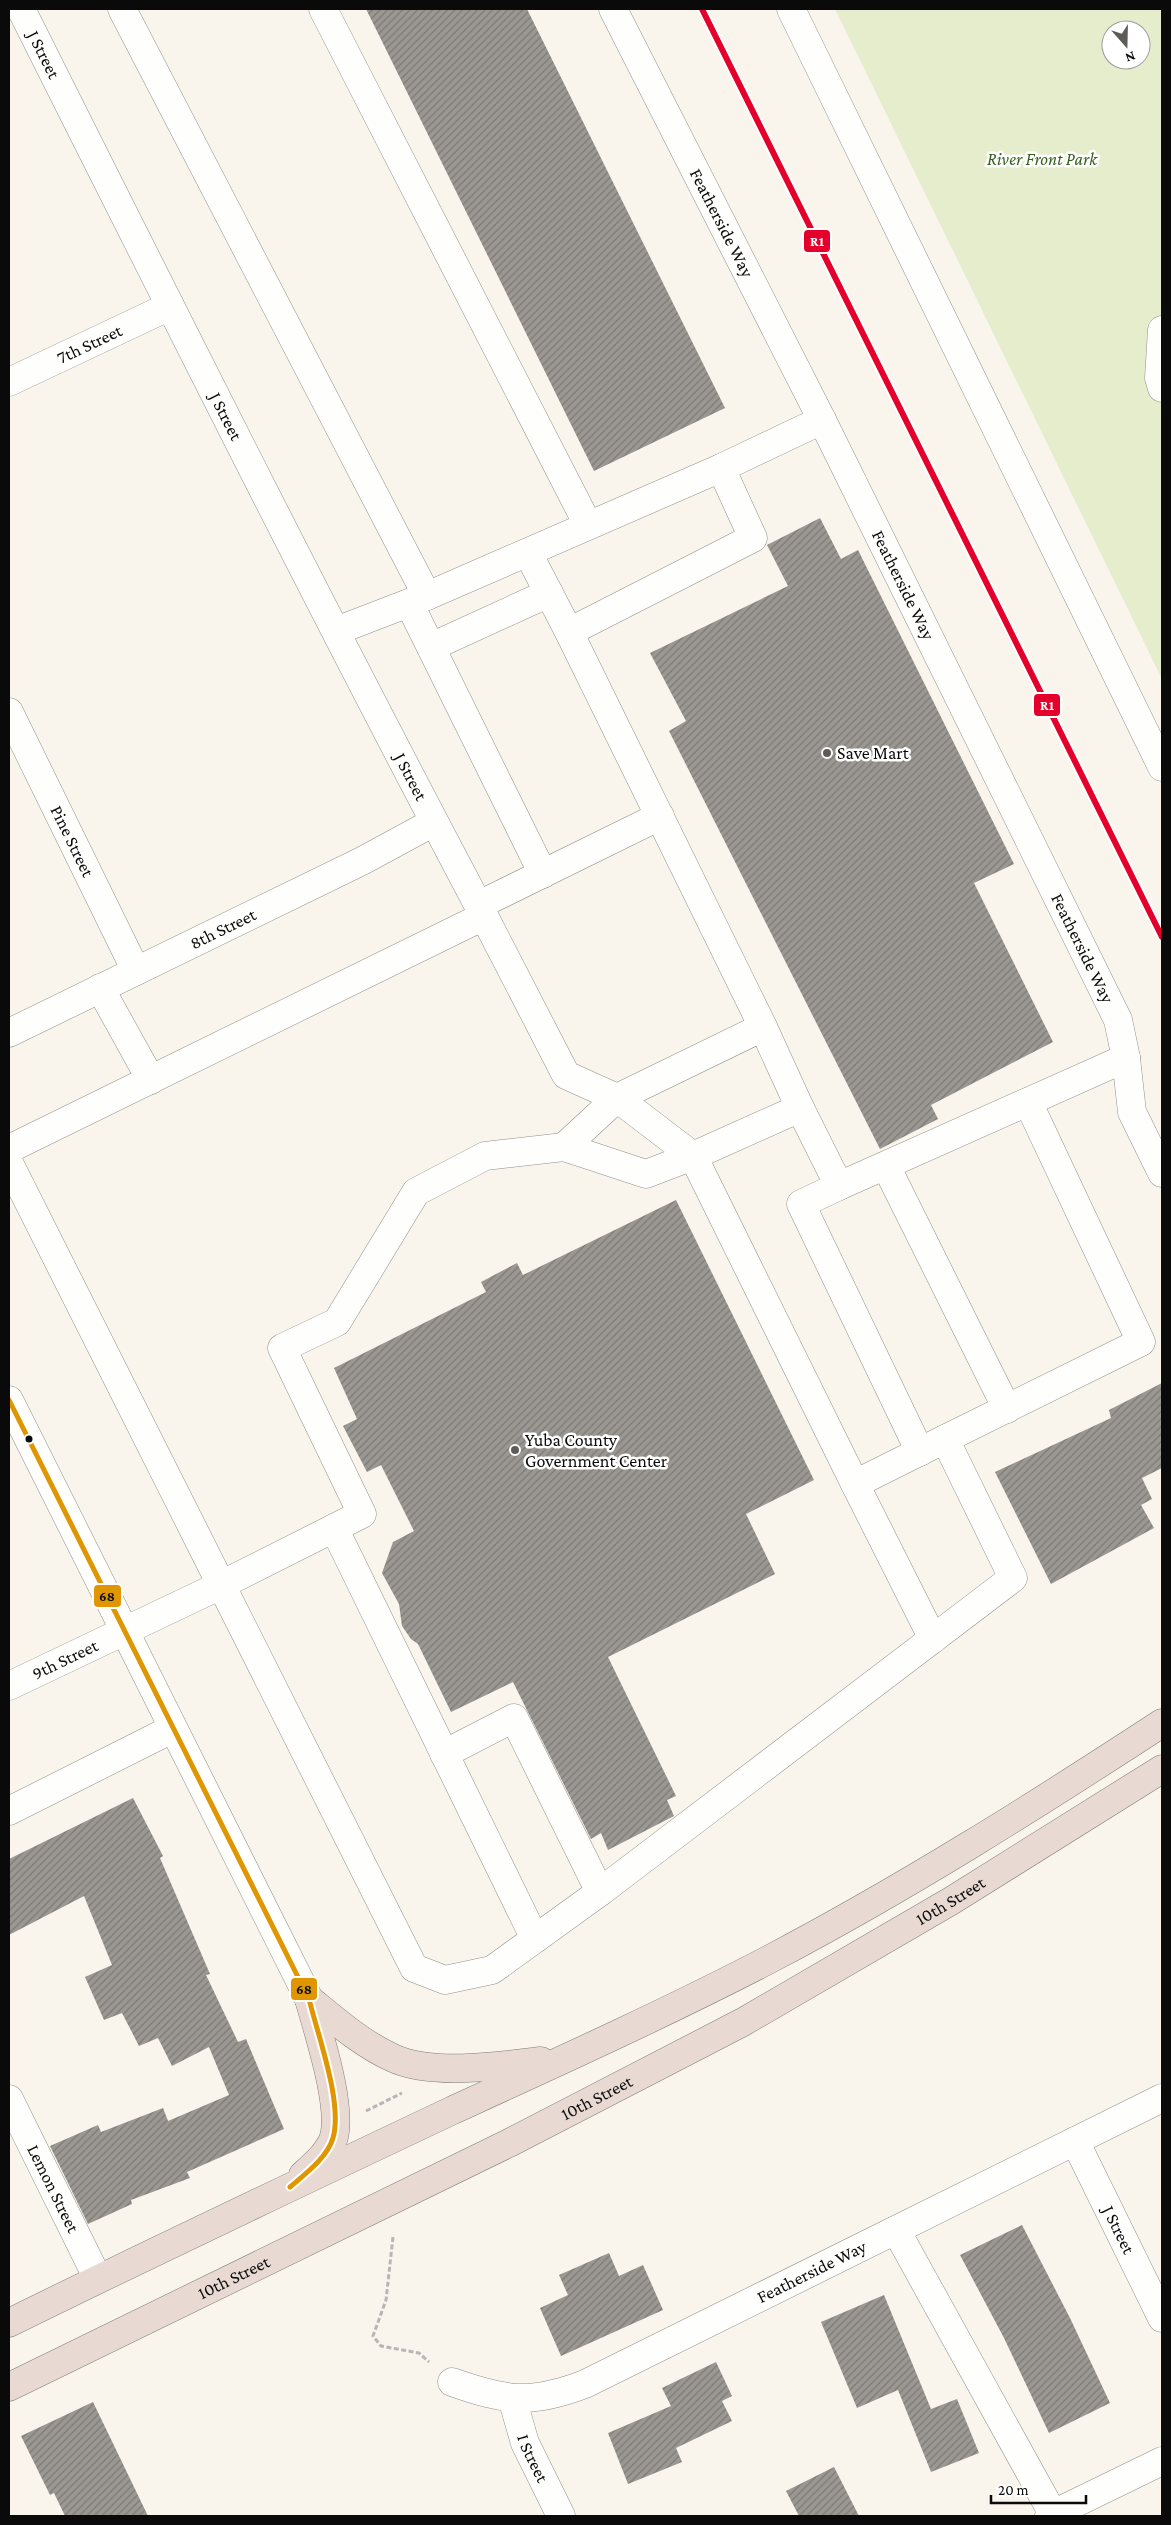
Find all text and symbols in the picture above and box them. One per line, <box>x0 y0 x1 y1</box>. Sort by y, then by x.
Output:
north arrow <box>1101 20 1151 70</box>
street label: J Street <box>23 25 65 83</box>
text: N <box>1123 48 1138 67</box>
park label: River Front Park <box>987 149 1098 169</box>
street label: Featherside Way <box>686 165 758 281</box>
line badge: R1 <box>803 229 831 253</box>
text: R1 <box>810 233 824 249</box>
street label: 7th Street <box>54 320 126 368</box>
street label: J Street <box>205 387 247 445</box>
street label: Featherside Way <box>868 527 939 644</box>
line badge: R1 <box>1033 693 1061 717</box>
text: R1 <box>1040 697 1054 713</box>
place label: Save Mart <box>837 743 910 763</box>
marker: Save Mart <box>821 747 833 759</box>
street label: J Street <box>389 748 432 805</box>
street label: Pine Street <box>46 802 99 881</box>
street label: Featherside Way <box>1047 890 1118 1007</box>
street label: 8th Street <box>187 904 260 953</box>
place label: Yuba County Government Center <box>525 1430 668 1471</box>
unlabelled marker <box>24 1434 34 1444</box>
marker: Yuba County Government Center <box>509 1444 521 1456</box>
line badge: 68 <box>93 1584 122 1608</box>
text: 68 <box>99 1588 115 1604</box>
street label: 9th Street <box>29 1635 102 1683</box>
street label: 10th Street <box>912 1872 990 1929</box>
line badge: 68 <box>290 1977 318 2001</box>
text: 68 <box>296 1981 312 1997</box>
street label: 10th Street <box>558 2071 637 2124</box>
street label: Lemon Street <box>23 2141 84 2237</box>
street label: J Street <box>1098 2201 1139 2258</box>
street label: Featherside Way <box>754 2236 870 2307</box>
street label: 10th Street <box>195 2251 274 2303</box>
street label: I Street <box>513 2432 553 2487</box>
scale bar <box>991 2472 1086 2504</box>
text: 20 m <box>998 2482 1029 2498</box>

